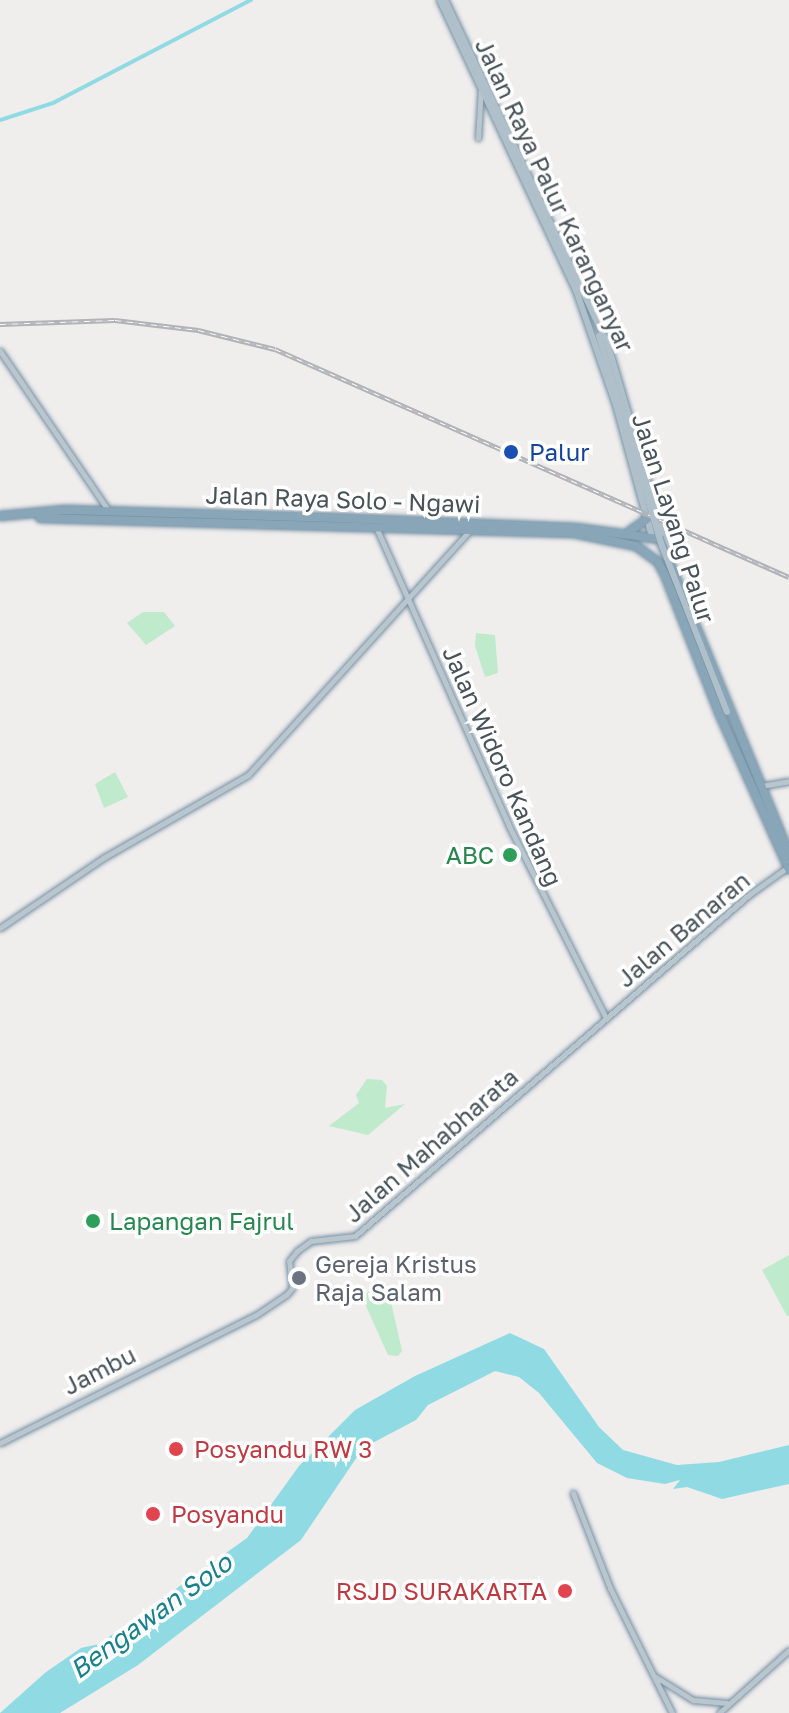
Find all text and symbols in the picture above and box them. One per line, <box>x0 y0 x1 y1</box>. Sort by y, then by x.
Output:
street label: Jalan Raya Palur Karanganyar <box>470 34 640 356</box>
street label: Jalan Layang Palur <box>627 410 721 626</box>
place label: Palur <box>529 438 590 466</box>
marker: Palur <box>500 441 522 463</box>
street label: Jalan Raya Solo - Ngawi <box>205 480 481 518</box>
street label: Jalan Widoro Kandang <box>437 642 569 890</box>
place label: ABC <box>446 841 494 869</box>
marker: ABC <box>501 846 519 864</box>
street label: Jalan Banaran <box>611 865 755 993</box>
street label: Jalan Mahabharata <box>339 1062 523 1228</box>
place label: Lapangan Fajrul <box>109 1207 294 1235</box>
marker: Lapangan Fajrul <box>84 1212 102 1230</box>
place label: Gereja Kristus Raja Salam <box>315 1250 477 1306</box>
marker: Gereja Kristus Raja Salam <box>290 1269 308 1287</box>
street label: Jambu <box>58 1340 140 1400</box>
place label: Posyandu RW 3 <box>194 1435 372 1463</box>
marker: Posyandu RW 3 <box>165 1438 187 1460</box>
place label: Posyandu <box>171 1500 284 1528</box>
marker: Posyandu <box>142 1503 164 1525</box>
water label: Bengawan Solo <box>64 1547 238 1685</box>
place label: RSJD SURAKARTA <box>336 1577 547 1605</box>
marker: RSJD SURAKARTA <box>554 1580 576 1602</box>

